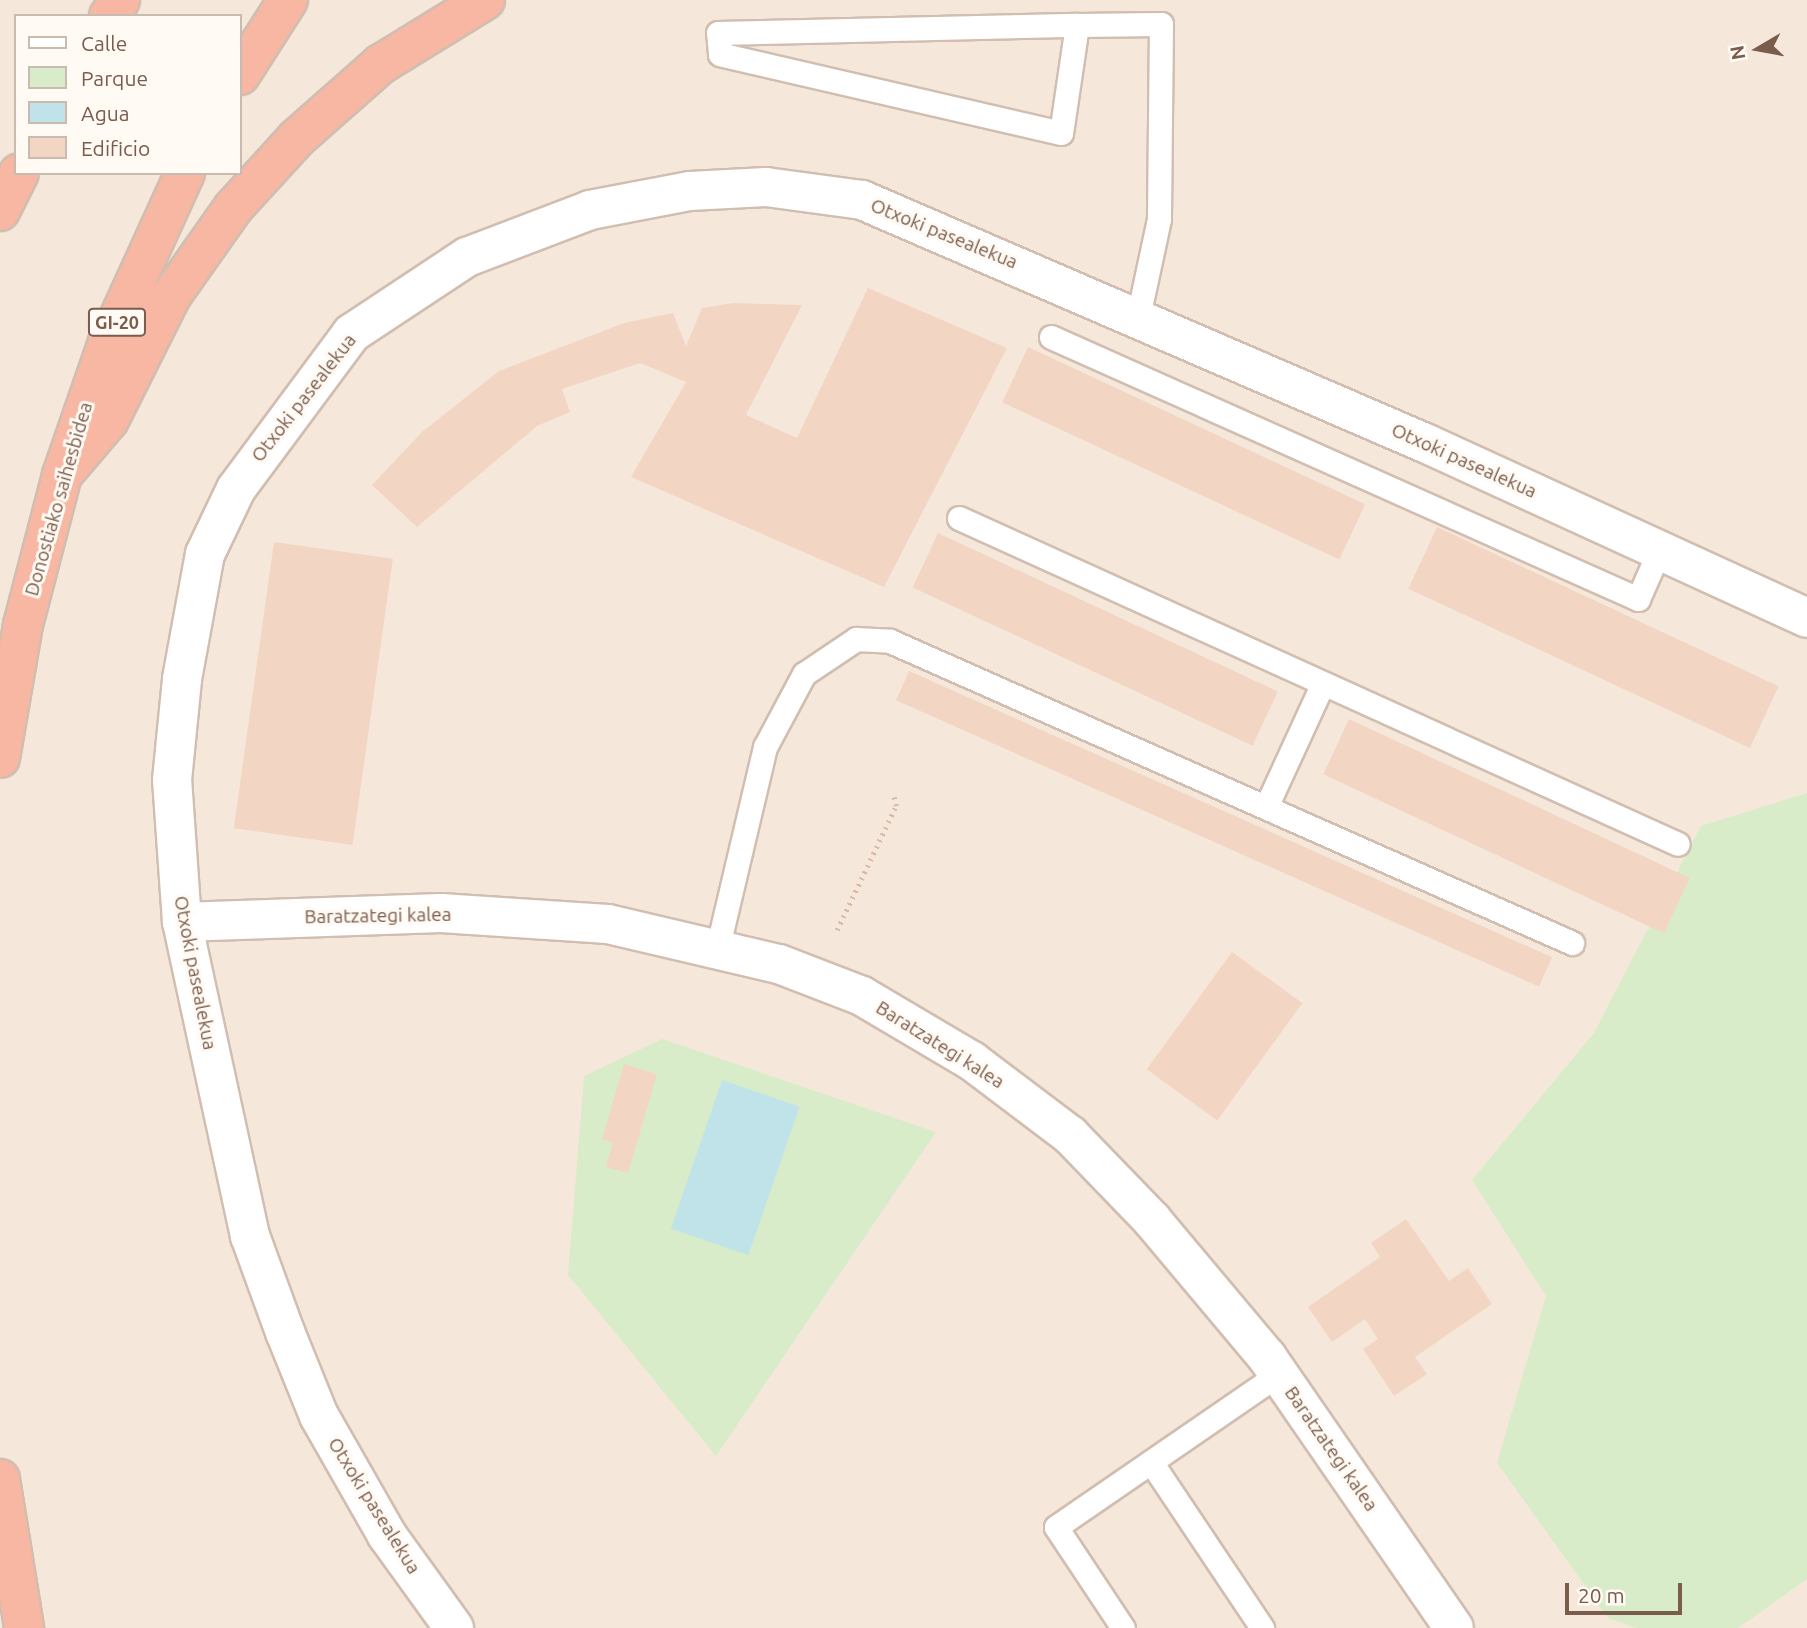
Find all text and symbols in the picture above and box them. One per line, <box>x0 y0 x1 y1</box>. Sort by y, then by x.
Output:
legend <box>14 14 242 175</box>
north arrow <box>1723 14 1793 84</box>
text: Calle <box>81 31 127 55</box>
text: N <box>1725 44 1749 62</box>
text: Parque <box>81 66 148 90</box>
text: Agua <box>81 101 130 125</box>
text: Edificio <box>81 136 150 160</box>
street label: Otxoki pasealekua <box>867 194 1021 274</box>
road number: GI-20 <box>87 308 147 336</box>
street label: Otxoki pasealekua <box>247 329 361 467</box>
street label: Donostiako saihesbidea <box>20 399 98 599</box>
street label: Otxoki pasealekua <box>1388 419 1540 503</box>
street label: Otxoki pasealekua <box>169 894 221 1052</box>
street label: Baratzategi kalea <box>304 903 452 929</box>
street label: Baratzategi kalea <box>872 996 1008 1094</box>
street label: Baratzategi kalea <box>1279 1382 1383 1516</box>
street label: Otxoki pasealekua <box>323 1434 425 1578</box>
scale bar <box>1569 1568 1686 1612</box>
text: 20 m <box>1578 1583 1625 1607</box>

